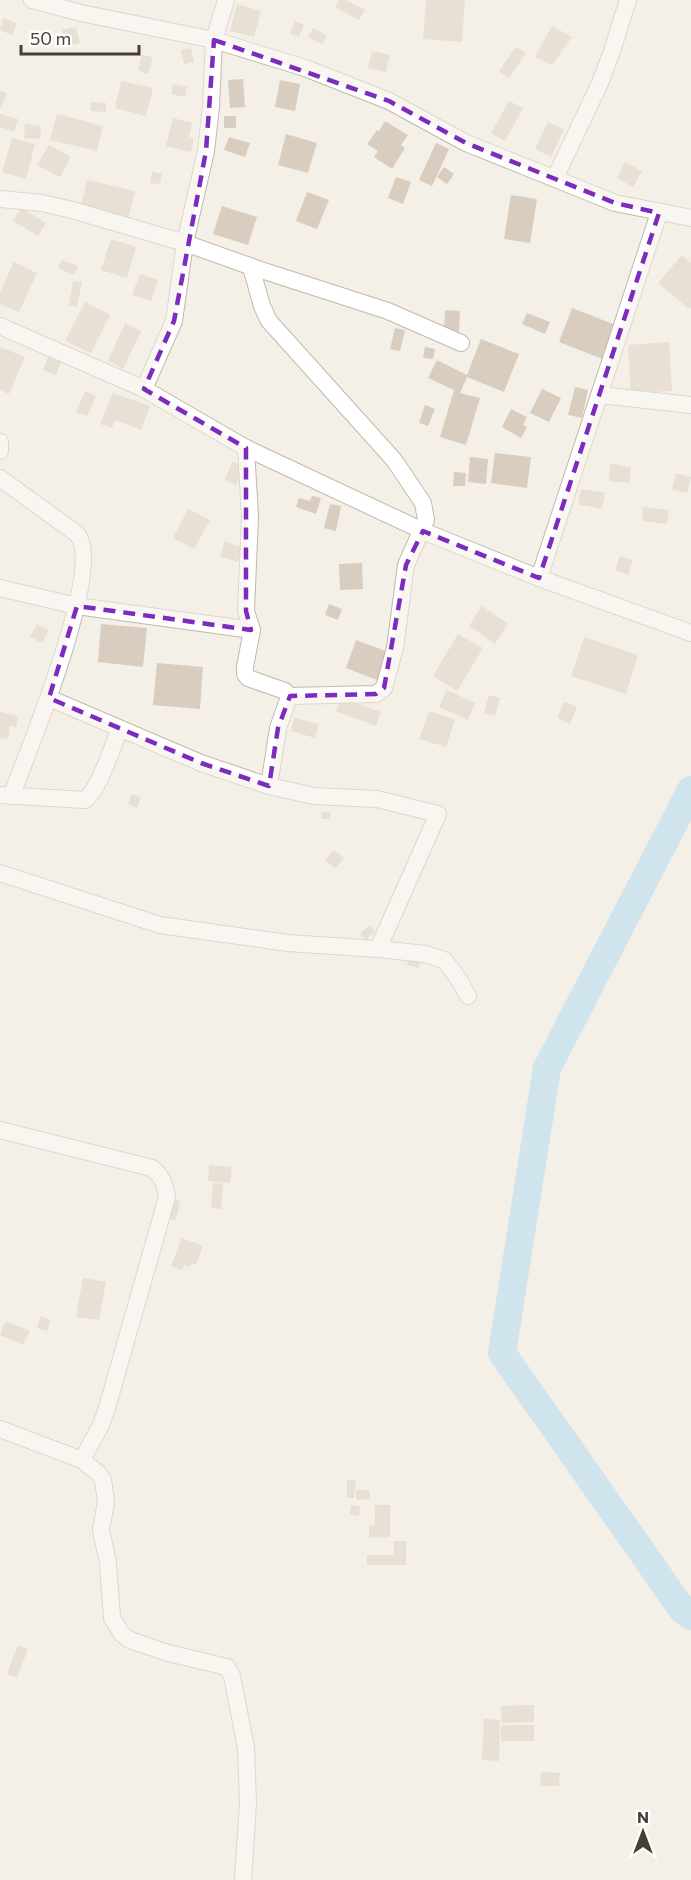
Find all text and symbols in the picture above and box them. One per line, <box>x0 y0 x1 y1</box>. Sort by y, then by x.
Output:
scale bar <box>21 18 140 56</box>
text: 50 m <box>30 27 71 49</box>
north arrow <box>613 1802 673 1862</box>
text: N <box>637 1807 649 1826</box>

